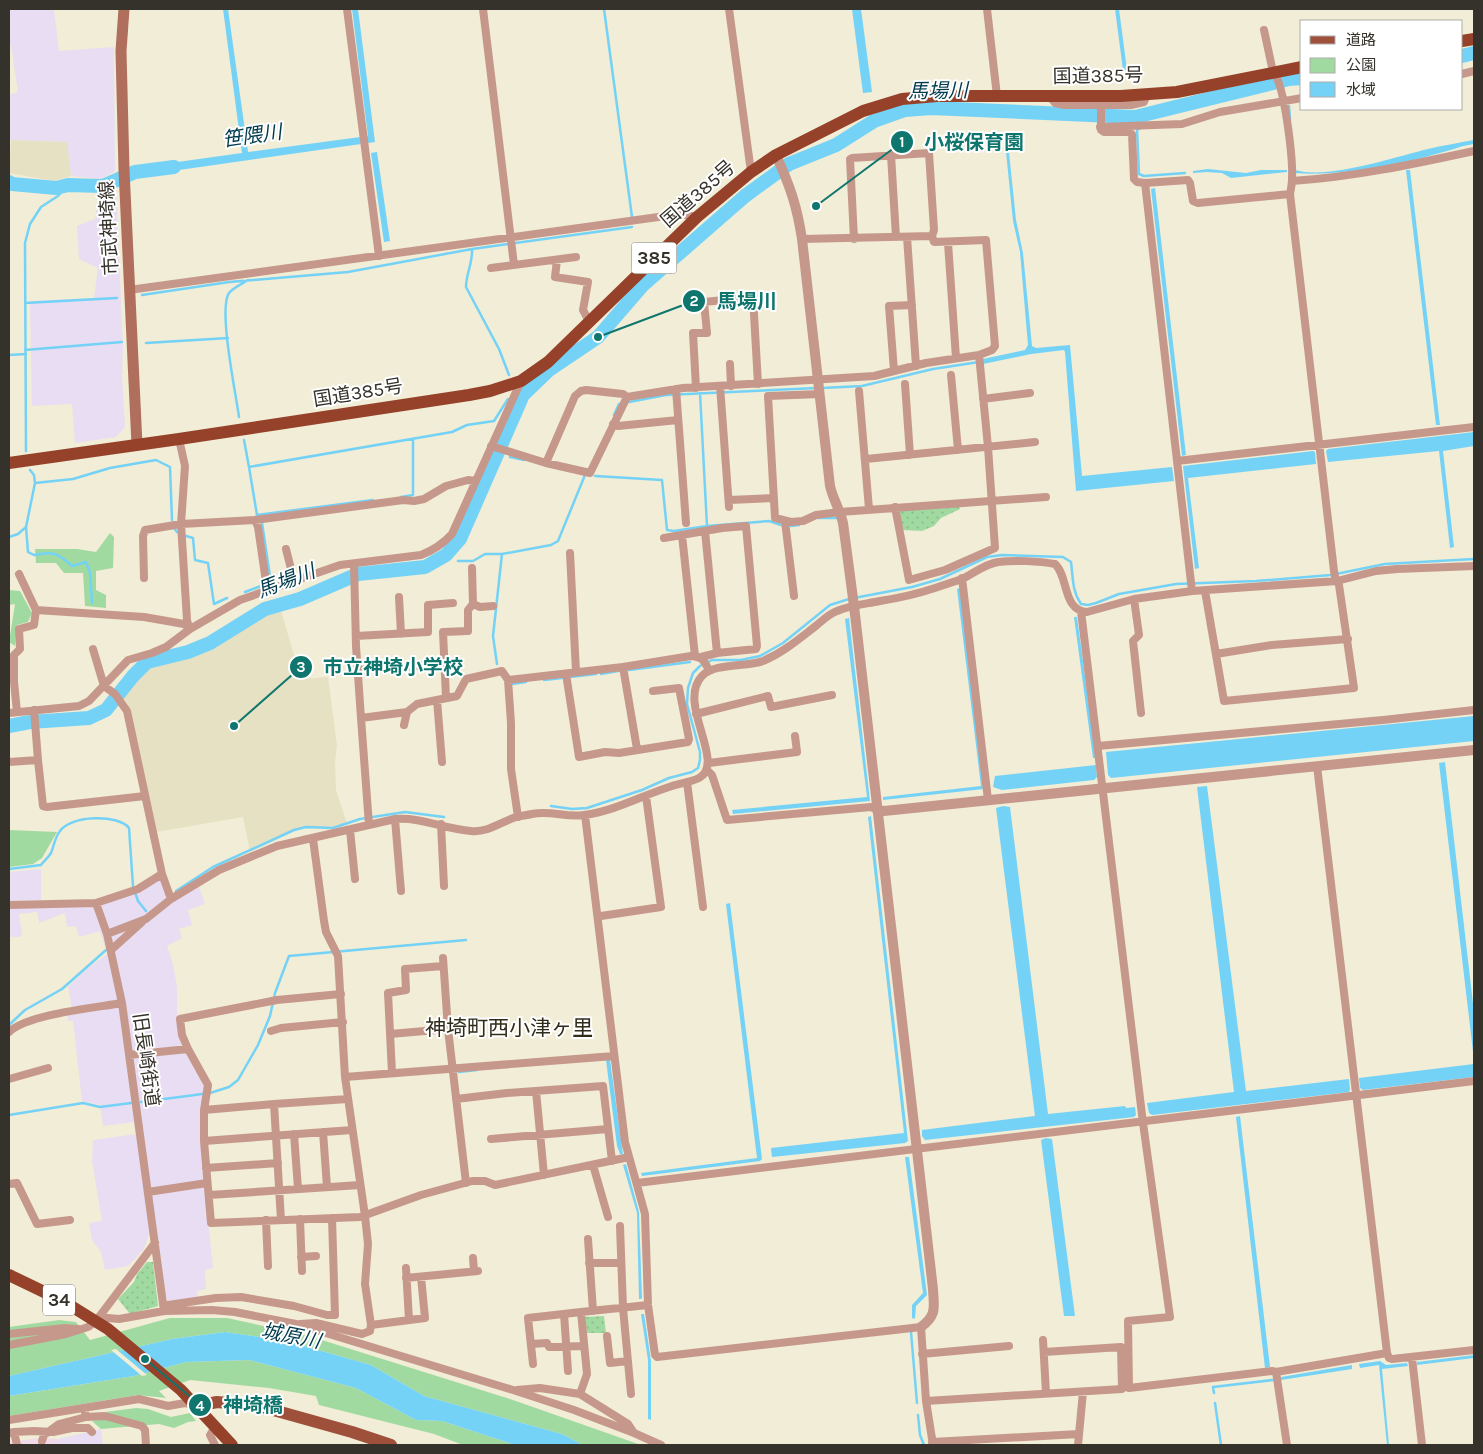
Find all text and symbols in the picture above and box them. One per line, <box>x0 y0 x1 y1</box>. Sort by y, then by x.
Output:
legend <box>1300 20 1463 110</box>
text: 道路 <box>1346 31 1376 49</box>
text: 公園 <box>1346 56 1376 74</box>
street label: 国道385号 <box>1053 64 1143 88</box>
water label: 馬場川 <box>908 79 970 103</box>
text: 水域 <box>1346 81 1376 99</box>
water label: 笹隈川 <box>221 120 285 152</box>
callout: 小桜保育園 <box>889 124 1034 159</box>
text: 小桜保育園 <box>924 131 1024 154</box>
text: 1 <box>899 133 905 151</box>
street label: 国道385号 <box>657 156 739 232</box>
street label: 市武神埼線 <box>96 180 122 276</box>
road number: 385 <box>632 242 676 274</box>
callout: 馬場川 <box>682 283 787 318</box>
text: 馬場川 <box>717 290 777 313</box>
text: 2 <box>689 292 699 310</box>
street label: 国道385号 <box>312 375 404 411</box>
water label: 馬場川 <box>254 559 320 602</box>
callout: 市立神埼小学校 <box>288 649 473 684</box>
text: 市立神埼小学校 <box>323 656 463 679</box>
text: 3 <box>296 658 306 676</box>
street label: 旧長崎街道 <box>128 1011 164 1109</box>
district label: 神埼町西小津ヶ里 <box>425 1016 593 1040</box>
road number: 34 <box>43 1284 75 1316</box>
water label: 城原川 <box>259 1319 325 1353</box>
callout: 神埼橋 <box>188 1388 293 1423</box>
text: 神埼橋 <box>223 1394 283 1417</box>
text: 4 <box>196 1397 205 1415</box>

